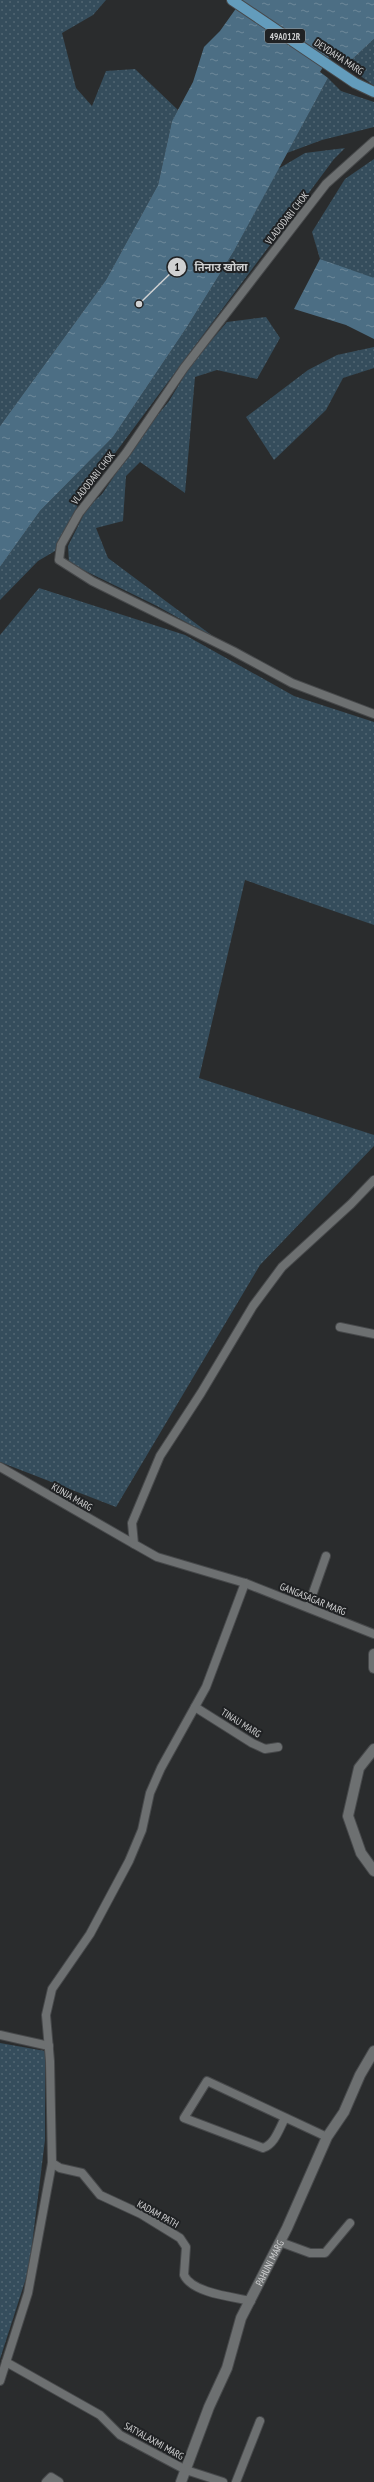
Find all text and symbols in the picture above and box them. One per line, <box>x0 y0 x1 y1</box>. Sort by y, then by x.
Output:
road number: 49A012R <box>265 29 305 43</box>
street label: DEVDAHA MARG <box>312 36 366 78</box>
street label: VLADODARI CHOK <box>262 189 312 248</box>
callout: तिनाउ खोला <box>167 256 256 279</box>
text: 1 <box>174 259 180 274</box>
text: तिनाउ खोला <box>195 260 248 274</box>
street label: VLADODARI CHOK <box>68 449 118 508</box>
street label: KUNJA MARG <box>49 1480 95 1514</box>
street label: GANGASAGAR MARG <box>278 1580 348 1618</box>
street label: TINAU MARG <box>219 1706 263 1740</box>
street label: KADAM PATH <box>135 2197 181 2231</box>
street label: PAHUNI MARG <box>252 2238 286 2288</box>
street label: SATYALAXMI MARG <box>122 2419 186 2463</box>

